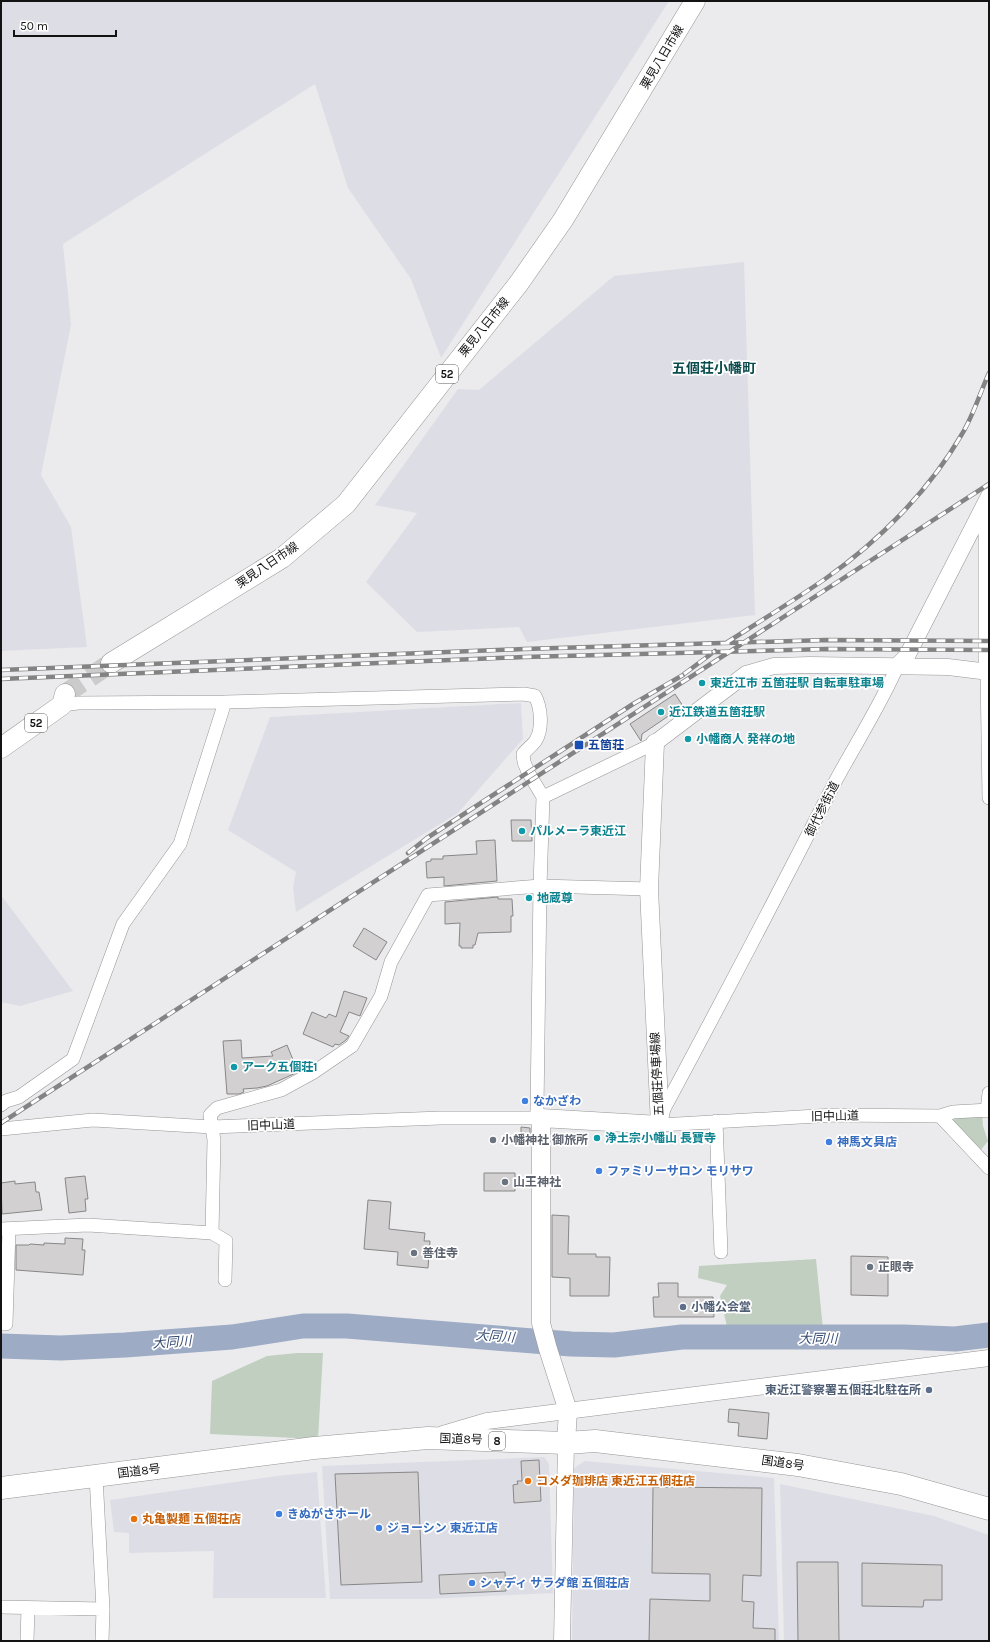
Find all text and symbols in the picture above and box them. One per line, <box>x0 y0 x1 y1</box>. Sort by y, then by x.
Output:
scale bar <box>14 12 116 38</box>
text: 50 m <box>20 19 48 33</box>
street label: 栗見八日市線 <box>637 23 687 91</box>
street label: 栗見八日市線 <box>456 295 512 359</box>
district label: 五個荘小幡町 <box>672 360 756 377</box>
road number: 52 <box>436 365 458 383</box>
street label: 栗見八日市線 <box>233 539 301 591</box>
place label: 東近江市 五箇荘駅 自転車駐車場 <box>710 676 884 690</box>
marker: 東近江市 五箇荘駅 自転車駐車場 <box>697 678 707 688</box>
place label: 近江鉄道五箇荘駅 <box>669 705 765 719</box>
marker: 近江鉄道五箇荘駅 <box>656 707 666 717</box>
road number: 52 <box>25 714 47 732</box>
place label: 小幡商人 発祥の地 <box>696 732 795 746</box>
marker: 小幡商人 発祥の地 <box>683 734 693 744</box>
place label: 五箇荘 <box>588 738 624 752</box>
marker: 五箇荘 <box>573 739 585 751</box>
street label: 御代参街道 <box>802 779 842 839</box>
place label: パルメーラ東近江 <box>530 824 626 838</box>
marker: パルメーラ東近江 <box>517 826 527 836</box>
place label: 地蔵尊 <box>537 891 573 905</box>
marker: 地蔵尊 <box>524 893 534 903</box>
street label: 五個荘停車場線 <box>648 1032 666 1116</box>
place label: アーク五個荘1 <box>242 1060 318 1074</box>
marker: アーク五個荘1 <box>229 1062 239 1072</box>
place label: なかざわ <box>533 1094 581 1108</box>
marker: なかざわ <box>520 1096 530 1106</box>
street label: 旧中山道 <box>811 1109 859 1123</box>
street label: 旧中山道 <box>247 1117 295 1133</box>
place label: 浄土宗小幡山 長寶寺 <box>605 1131 716 1145</box>
place label: 小幡神社 御旅所 <box>501 1133 588 1147</box>
marker: 浄土宗小幡山 長寶寺 <box>592 1133 602 1143</box>
marker: 小幡神社 御旅所 <box>488 1135 498 1145</box>
place label: 神馬文具店 <box>837 1135 897 1149</box>
marker: 神馬文具店 <box>824 1137 834 1147</box>
place label: ファミリーサロン モリサワ <box>607 1164 754 1178</box>
marker: ファミリーサロン モリサワ <box>594 1166 604 1176</box>
place label: 山王神社 <box>513 1175 561 1189</box>
marker: 山王神社 <box>500 1177 510 1187</box>
place label: 善住寺 <box>422 1246 458 1260</box>
marker: 善住寺 <box>409 1248 419 1258</box>
place label: 正眼寺 <box>878 1260 914 1274</box>
marker: 正眼寺 <box>865 1262 875 1272</box>
place label: 小幡公会堂 <box>691 1300 751 1314</box>
marker: 小幡公会堂 <box>678 1302 688 1312</box>
water label: 大同川 <box>475 1327 517 1345</box>
water label: 大同川 <box>798 1331 839 1346</box>
water label: 大同川 <box>152 1333 194 1351</box>
place label: 東近江警察署五個荘北駐在所 <box>765 1383 921 1397</box>
marker: 東近江警察署五個荘北駐在所 <box>924 1385 934 1395</box>
street label: 国道8号 <box>439 1431 483 1447</box>
road number: 8 <box>489 1432 505 1450</box>
street label: 国道8号 <box>761 1453 805 1473</box>
street label: 国道8号 <box>117 1461 161 1481</box>
place label: コメダ珈琲店 東近江五個荘店 <box>536 1474 695 1488</box>
marker: コメダ珈琲店 東近江五個荘店 <box>523 1476 533 1486</box>
place label: きぬがさホール <box>287 1507 371 1521</box>
marker: きぬがさホール <box>274 1509 284 1519</box>
place label: 丸亀製麺 五個荘店 <box>142 1512 241 1526</box>
marker: 丸亀製麺 五個荘店 <box>129 1514 139 1524</box>
place label: ジョーシン 東近江店 <box>387 1521 498 1535</box>
marker: ジョーシン 東近江店 <box>374 1523 384 1533</box>
place label: シャディ サラダ館 五個荘店 <box>480 1576 629 1590</box>
marker: シャディ サラダ館 五個荘店 <box>467 1578 477 1588</box>

